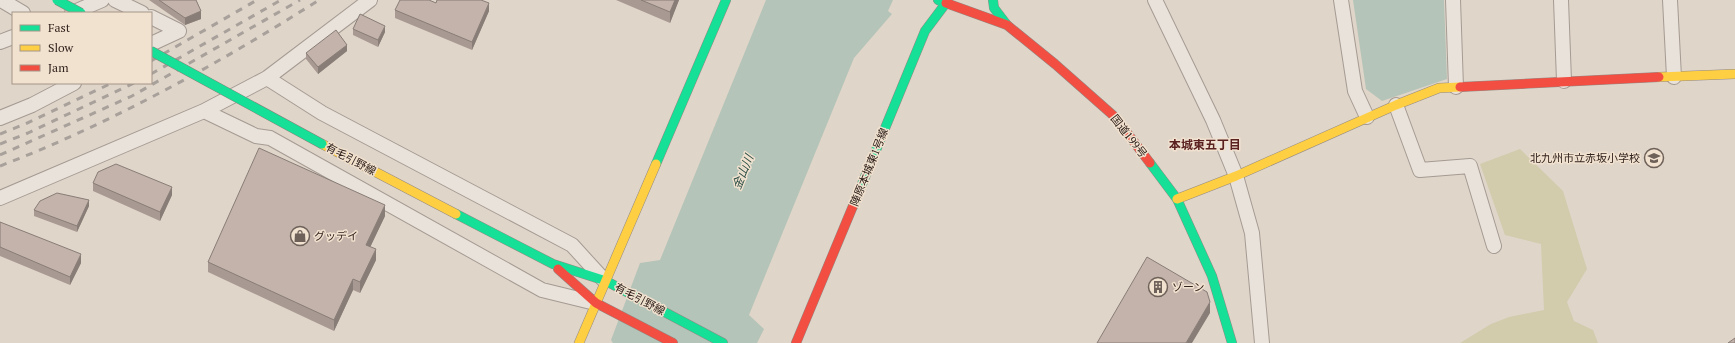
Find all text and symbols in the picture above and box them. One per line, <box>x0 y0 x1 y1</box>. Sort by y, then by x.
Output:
legend <box>12 12 152 84</box>
text: Fast <box>48 20 71 35</box>
text: Slow <box>48 40 74 55</box>
text: Jam <box>48 60 69 75</box>
street label: 国道199号 <box>1108 112 1150 160</box>
street label: 陣原本城東1号線 <box>847 126 891 208</box>
district label: 本城東五丁目 <box>1169 137 1241 152</box>
street label: 有毛引野線 <box>323 140 379 178</box>
school or university icon: 北九州市立赤坂小学校 <box>1643 147 1665 169</box>
water label: 金山川 <box>729 150 757 191</box>
place label: 北九州市立赤坂小学校 <box>1530 151 1640 165</box>
shop icon: グッデイ <box>289 225 311 247</box>
place label: グッデイ <box>314 229 358 243</box>
building icon: ゾーン <box>1147 276 1169 298</box>
street label: 有毛引野線 <box>612 280 668 318</box>
place label: ゾーン <box>1172 280 1204 294</box>

